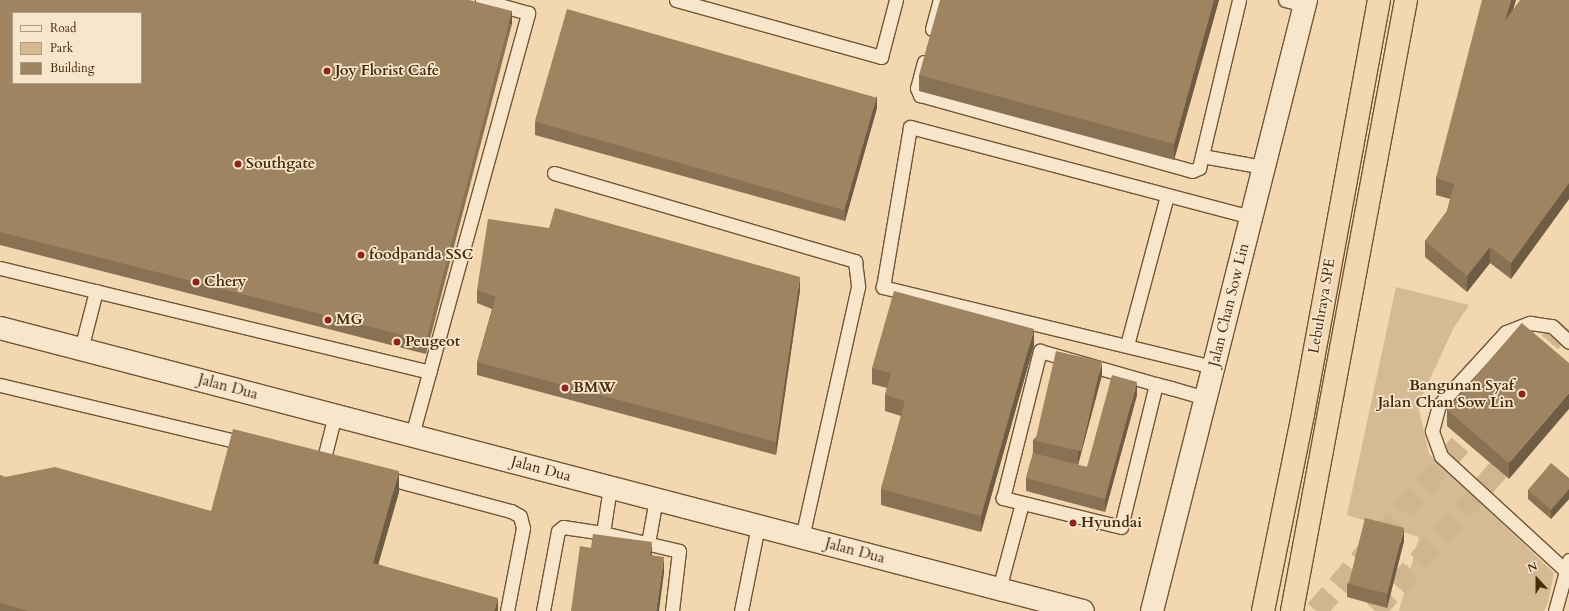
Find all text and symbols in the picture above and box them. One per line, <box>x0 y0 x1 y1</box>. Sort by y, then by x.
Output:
legend <box>12 12 142 84</box>
text: Road <box>50 20 76 36</box>
text: Park <box>50 40 73 56</box>
text: Building <box>50 60 94 76</box>
place label: Joy Florist Cafe <box>335 62 439 80</box>
marker: Joy Florist Cafe <box>322 66 332 76</box>
place label: Southgate <box>246 155 315 173</box>
marker: Southgate <box>233 159 243 169</box>
street label: Jalan Chan Sow Lin <box>1205 241 1253 369</box>
place label: foodpanda SSC <box>369 246 473 264</box>
marker: foodpanda SSC <box>356 250 366 260</box>
street label: Lebuhraya SPE <box>1305 257 1339 355</box>
place label: Chery <box>204 273 246 291</box>
marker: Chery <box>191 277 201 287</box>
place label: MG <box>336 311 363 329</box>
marker: MG <box>323 315 333 325</box>
place label: Peugeot <box>405 333 460 351</box>
marker: Peugeot <box>392 337 402 347</box>
street label: Jalan Dua <box>196 370 260 404</box>
place label: Bangunan Syaf Jalan Chan Sow Lin <box>1378 376 1514 411</box>
place label: BMW <box>573 379 616 397</box>
marker: BMW <box>560 383 570 393</box>
marker: Bangunan Syaf Jalan Chan Sow Lin <box>1517 389 1527 399</box>
street label: Jalan Dua <box>509 452 573 486</box>
place label: Hyundai <box>1081 514 1142 532</box>
marker: Hyundai <box>1068 518 1078 528</box>
street label: Jalan Dua <box>823 534 887 568</box>
north arrow <box>1517 559 1557 599</box>
text: N <box>1525 559 1540 576</box>

